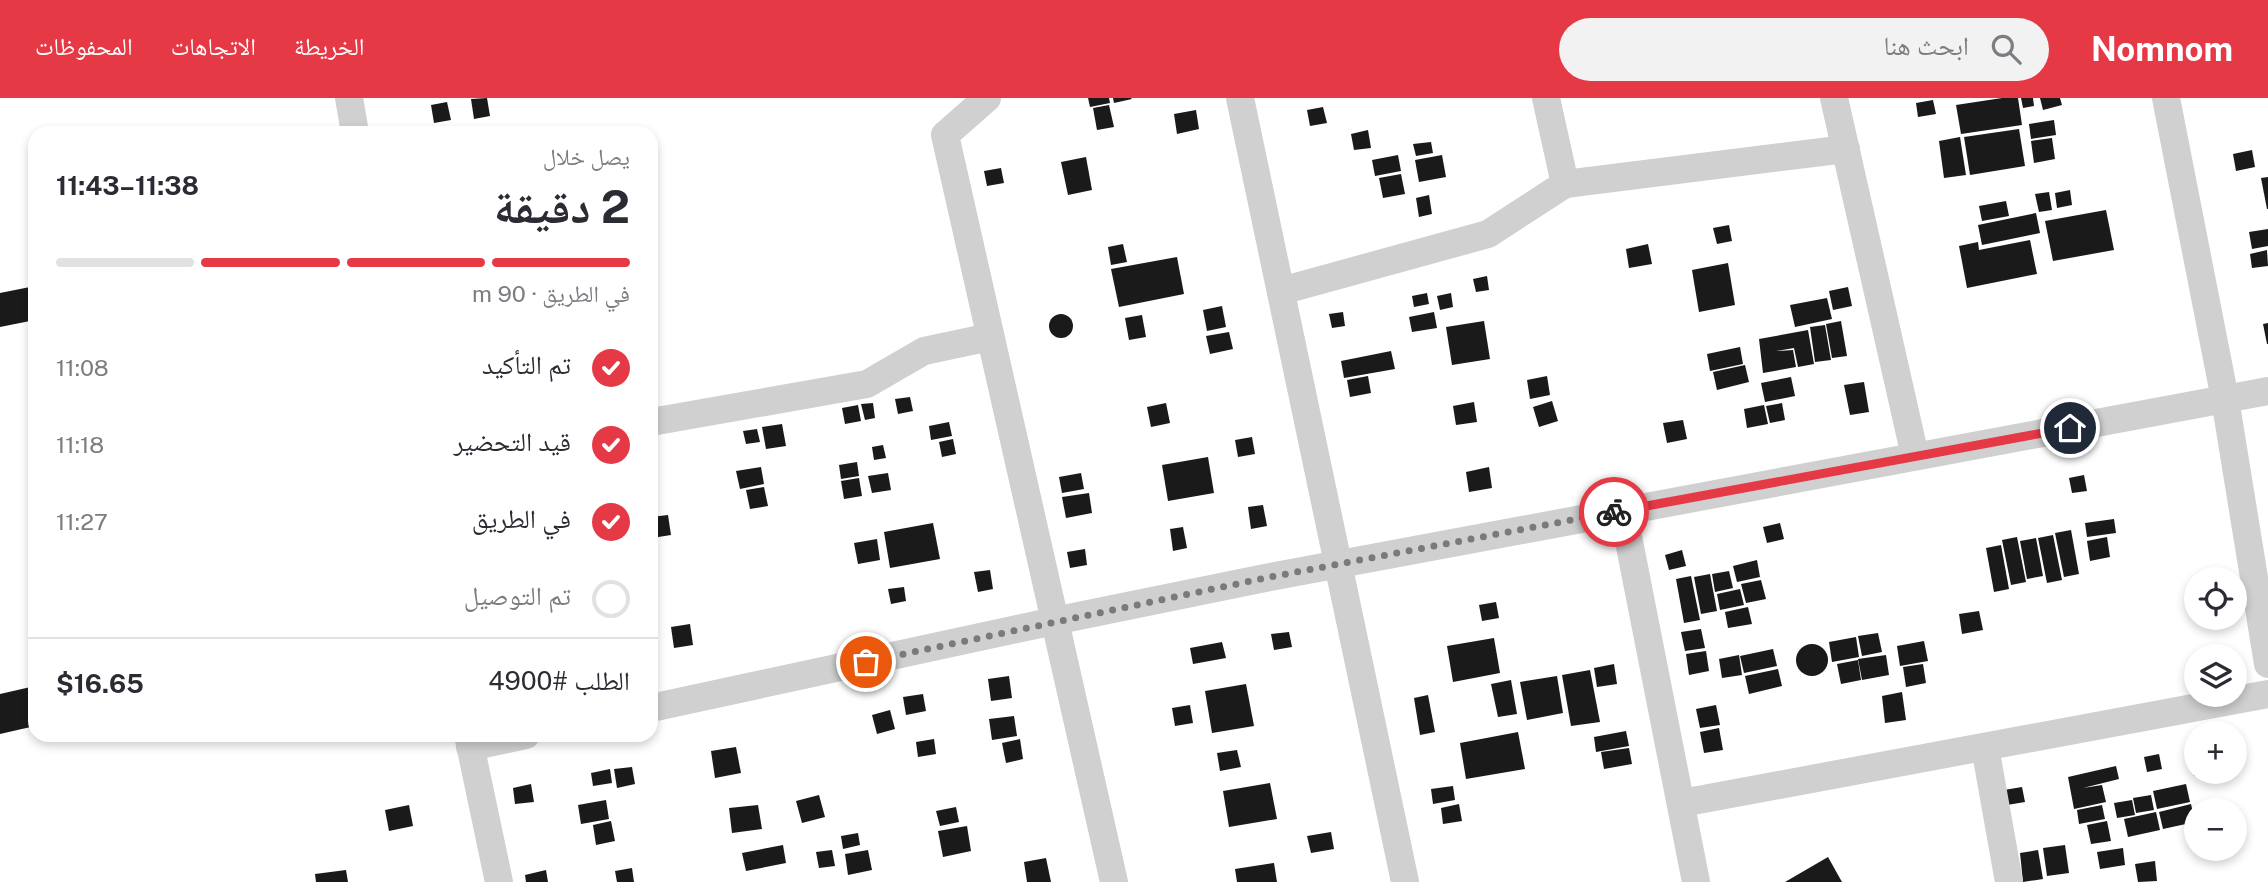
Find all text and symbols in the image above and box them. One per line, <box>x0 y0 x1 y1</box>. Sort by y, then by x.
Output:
search box <box>1559 18 2049 81</box>
text: ابحث هنا <box>1883 30 1969 61</box>
icon: search <box>1987 30 2025 68</box>
text: Nomnom <box>2091 30 2233 68</box>
text: المحفوظات <box>35 32 133 60</box>
text: الاتجاهات <box>171 32 256 60</box>
text: الخريطة <box>294 32 365 60</box>
text: يصل خلال <box>543 143 630 170</box>
text: 11:38–11:43 <box>56 170 199 201</box>
text: 2 دقيقة <box>494 179 630 233</box>
text: في الطريق · 90 m <box>472 280 630 307</box>
text: تم التأكيد <box>482 349 571 380</box>
icon: check <box>592 349 630 387</box>
text: 11:08 <box>56 354 109 381</box>
pin <box>2040 398 2100 458</box>
icon: home <box>2051 409 2089 447</box>
text: قيد التحضير <box>454 426 571 457</box>
icon: check <box>592 426 630 464</box>
text: 11:18 <box>56 431 104 458</box>
courier <box>1579 477 1649 547</box>
icon: bike <box>1595 493 1633 531</box>
text: في الطريق <box>472 503 571 534</box>
icon: check <box>592 503 630 541</box>
text: 11:27 <box>56 508 108 535</box>
map controls <box>2184 567 2247 861</box>
button: locate <box>2184 567 2247 630</box>
text: تم التوصيل <box>464 580 571 611</box>
pin <box>836 632 896 692</box>
icon: bag <box>847 643 885 681</box>
button: layers <box>2184 644 2247 707</box>
text: الطلب #4900 <box>488 665 630 696</box>
text: $16.65 <box>56 668 144 699</box>
button: + <box>2184 721 2247 784</box>
button: − <box>2184 798 2247 861</box>

